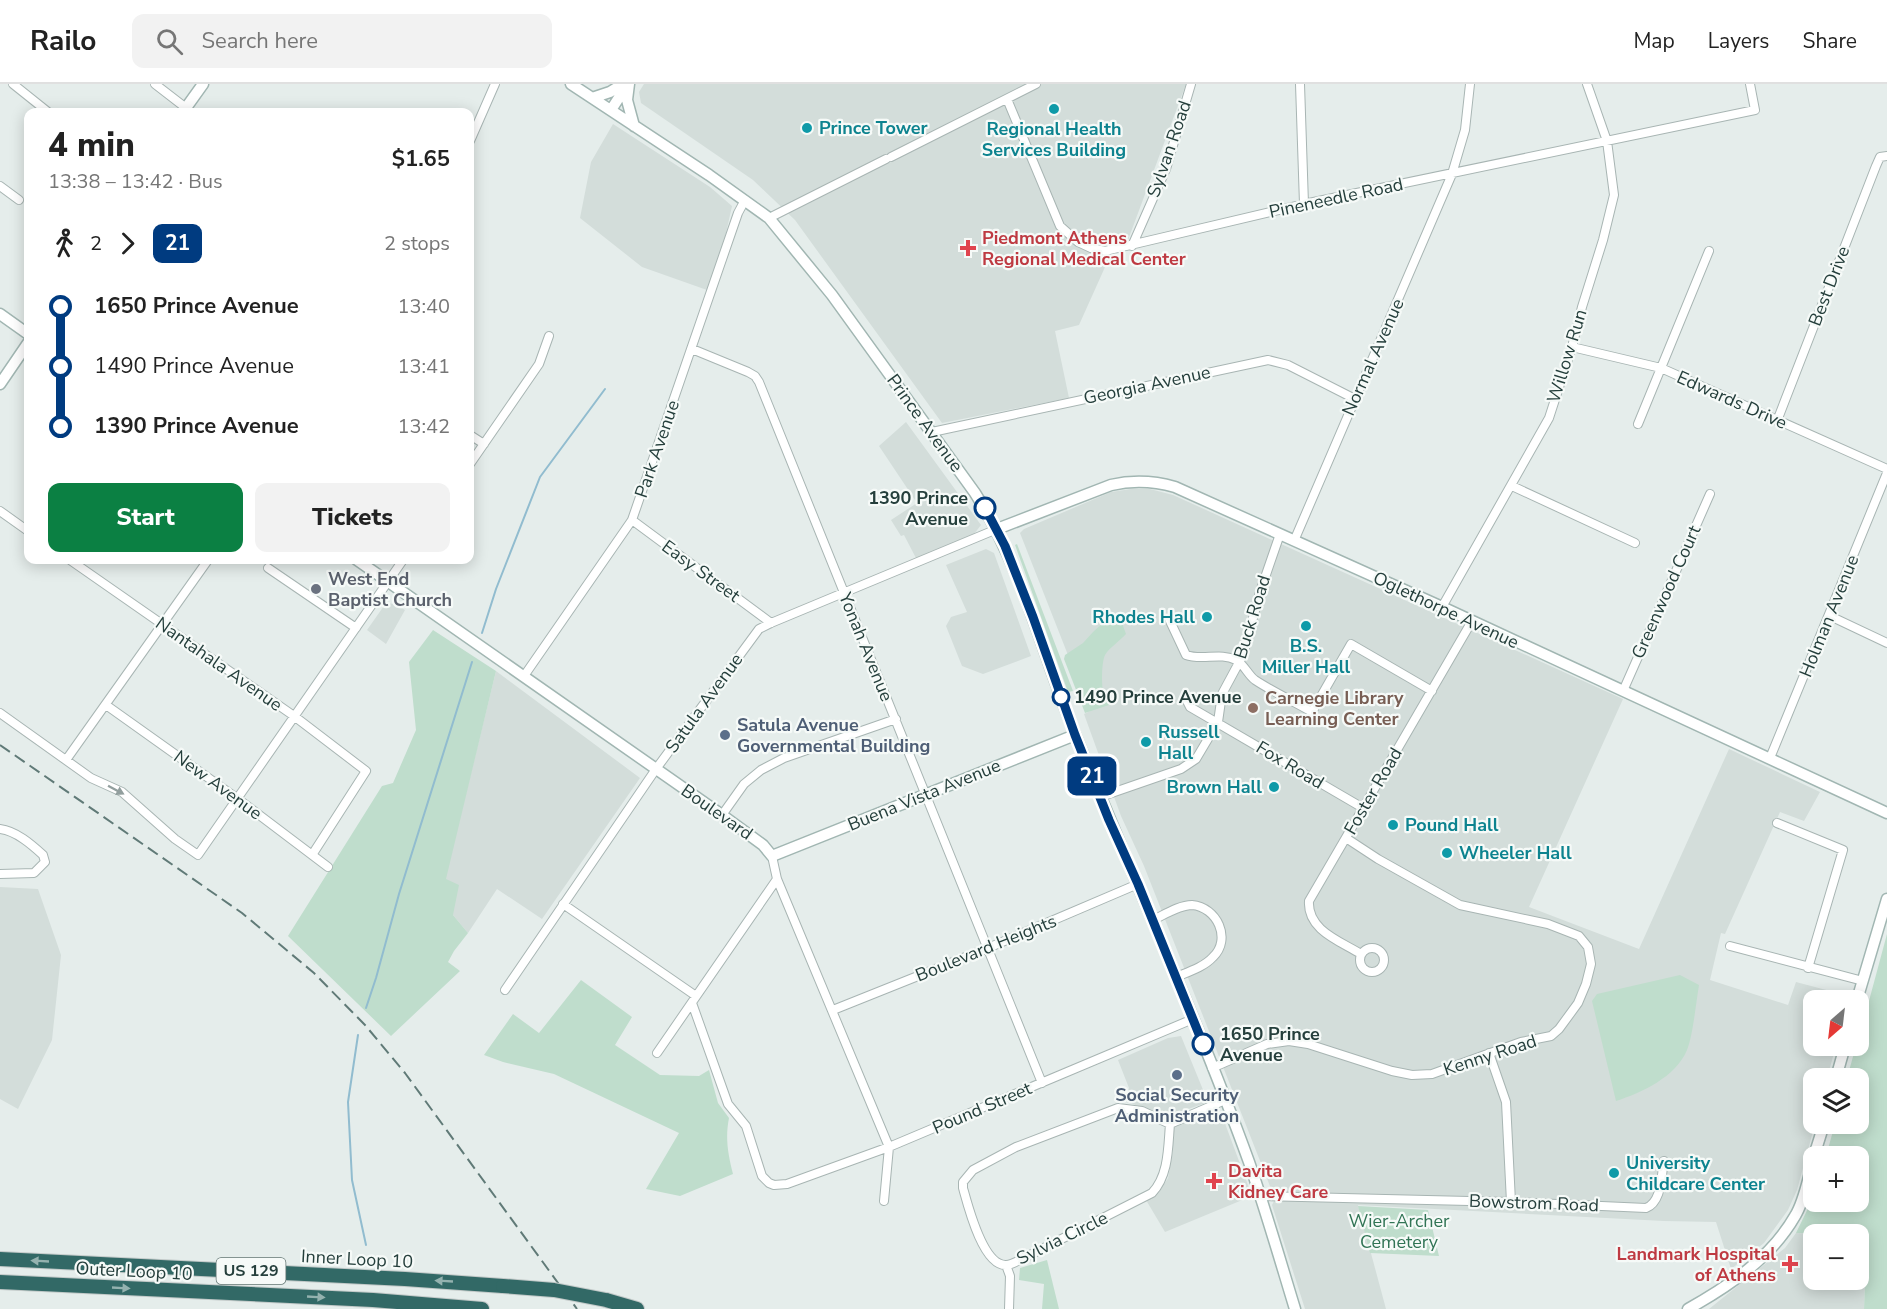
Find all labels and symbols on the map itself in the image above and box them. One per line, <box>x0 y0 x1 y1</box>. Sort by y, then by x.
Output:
street label: Sylvan Road <box>1141 97 1197 201</box>
marker: Regional Health Services Building <box>1047 102 1061 116</box>
place label: Prince Tower <box>819 116 928 140</box>
place label: Regional Health Services Building <box>982 117 1126 162</box>
marker: Prince Tower <box>800 121 814 135</box>
street label: Pineneedle Road <box>1267 172 1405 224</box>
place label: Piedmont Athens Regional Medical Center <box>982 226 1186 271</box>
marker: Piedmont Athens Regional Medical Center <box>959 239 977 257</box>
street label: Best Drive <box>1803 243 1855 329</box>
street label: Normal Avenue <box>1336 295 1410 419</box>
street label: Willow Run <box>1541 306 1593 406</box>
street label: Georgia Avenue <box>1081 360 1213 410</box>
street label: Edwards Drive <box>1673 365 1791 435</box>
street label: Prince Avenue <box>881 369 969 477</box>
street label: Park Avenue <box>629 397 685 501</box>
place label: 1390 Prince Avenue <box>868 486 968 531</box>
marker: 1390 Prince Avenue <box>974 497 996 519</box>
street label: Greenwood Court <box>1626 521 1706 662</box>
street label: Easy Street <box>657 534 746 608</box>
street label: Holman Avenue <box>1794 551 1864 681</box>
street label: Oglethorpe Avenue <box>1369 566 1523 654</box>
place label: West End Baptist Church <box>328 567 452 612</box>
street label: Buck Road <box>1228 572 1276 662</box>
marker: West End Baptist Church <box>309 582 323 596</box>
street label: Yonah Avenue <box>833 588 899 705</box>
place label: Rhodes Hall <box>1092 605 1195 629</box>
marker: Rhodes Hall <box>1200 610 1214 624</box>
street label: Nantahala Avenue <box>151 611 287 717</box>
marker: B.S. Miller Hall <box>1299 619 1313 633</box>
place label: B.S. Miller Hall <box>1262 634 1351 679</box>
street label: Satula Avenue <box>660 648 748 758</box>
place label: 1490 Prince Avenue <box>1074 685 1242 709</box>
place label: Carnegie Library Learning Center <box>1265 686 1404 731</box>
marker: 1490 Prince Avenue <box>1052 688 1070 706</box>
marker: Carnegie Library Learning Center <box>1246 701 1260 715</box>
place label: Satula Avenue Governmental Building <box>737 713 930 758</box>
place label: Russell Hall <box>1158 720 1220 765</box>
marker: Satula Avenue Governmental Building <box>718 728 732 742</box>
marker: Russell Hall <box>1139 735 1153 749</box>
street label: Fox Road <box>1252 735 1328 795</box>
street label: Foster Road <box>1338 743 1408 839</box>
street label: New Avenue <box>169 745 267 825</box>
street label: Buena Vista Avenue <box>844 753 1004 837</box>
line badge: 21 <box>1065 756 1119 796</box>
place label: Brown Hall <box>1167 775 1262 799</box>
street label: Boulevard <box>676 779 758 845</box>
marker: Brown Hall <box>1267 780 1281 794</box>
one-way arrow <box>107 784 125 794</box>
place label: Pound Hall <box>1405 813 1499 837</box>
marker: Pound Hall <box>1386 818 1400 832</box>
place label: Wheeler Hall <box>1459 841 1572 865</box>
marker: Wheeler Hall <box>1440 846 1454 860</box>
street label: Boulevard Heights <box>912 909 1060 987</box>
north arrow <box>1803 990 1869 1056</box>
place label: 1650 Prince Avenue <box>1220 1022 1320 1067</box>
street label: Kenny Road <box>1440 1029 1540 1081</box>
marker: 1650 Prince Avenue <box>1192 1033 1214 1055</box>
marker: Social Security Administration <box>1170 1068 1184 1082</box>
street label: Pound Street <box>929 1076 1036 1140</box>
place label: Social Security Administration <box>1115 1083 1239 1128</box>
place label: University Childcare Center <box>1626 1151 1765 1196</box>
place label: Davita Kidney Care <box>1228 1159 1328 1204</box>
marker: University Childcare Center <box>1607 1166 1621 1180</box>
marker: Davita Kidney Care <box>1205 1172 1223 1190</box>
street label: Bowstrom Road <box>1469 1189 1599 1217</box>
street label: Sylvia Circle <box>1012 1206 1112 1270</box>
park label: Wier-Archer Cemetery <box>1349 1209 1450 1254</box>
place label: Landmark Hospital of Athens <box>1617 1242 1776 1287</box>
street label: Inner Loop 10 <box>300 1244 414 1274</box>
marker: Landmark Hospital of Athens <box>1781 1255 1799 1273</box>
one-way arrow <box>30 1256 49 1265</box>
street label: Outer Loop 10 <box>75 1256 193 1286</box>
road number: US 129 <box>216 1258 286 1284</box>
one-way arrow <box>435 1277 454 1286</box>
one-way arrow <box>112 1283 131 1292</box>
one-way arrow <box>307 1293 326 1302</box>

